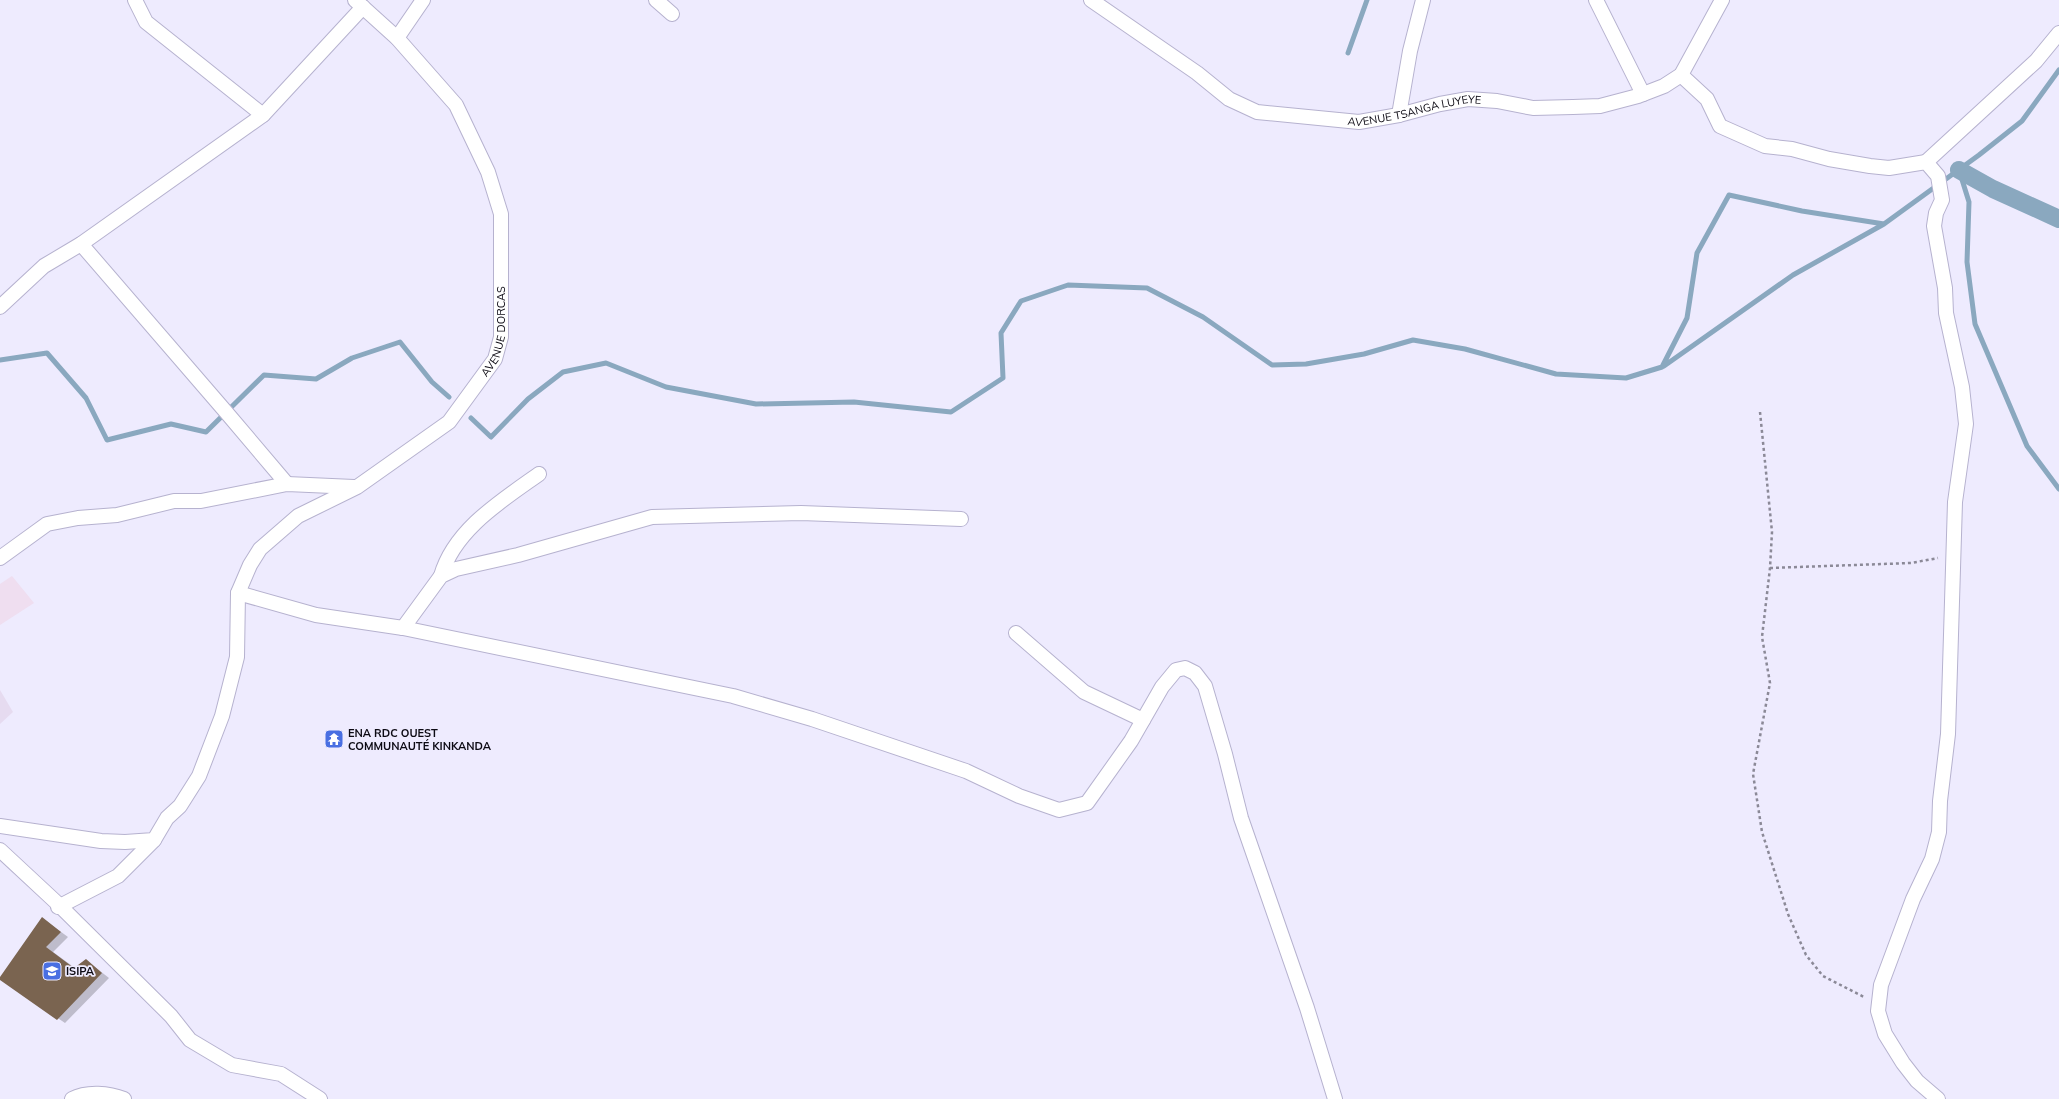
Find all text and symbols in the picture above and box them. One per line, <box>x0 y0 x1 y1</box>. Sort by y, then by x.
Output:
street label: AVENUE TSANGA LUYEYE <box>1347 92 1482 129</box>
street label: AVENUE DORCAS <box>478 286 508 379</box>
place label: ENA RDC OUEST COMMUNAUTÉ KINKANDA <box>348 726 492 753</box>
temple icon: ENA RDC OUEST COMMUNAUTÉ KINKANDA <box>323 728 345 750</box>
school or university icon: ISIPA <box>41 960 63 982</box>
place label: ISIPA <box>66 964 95 978</box>

